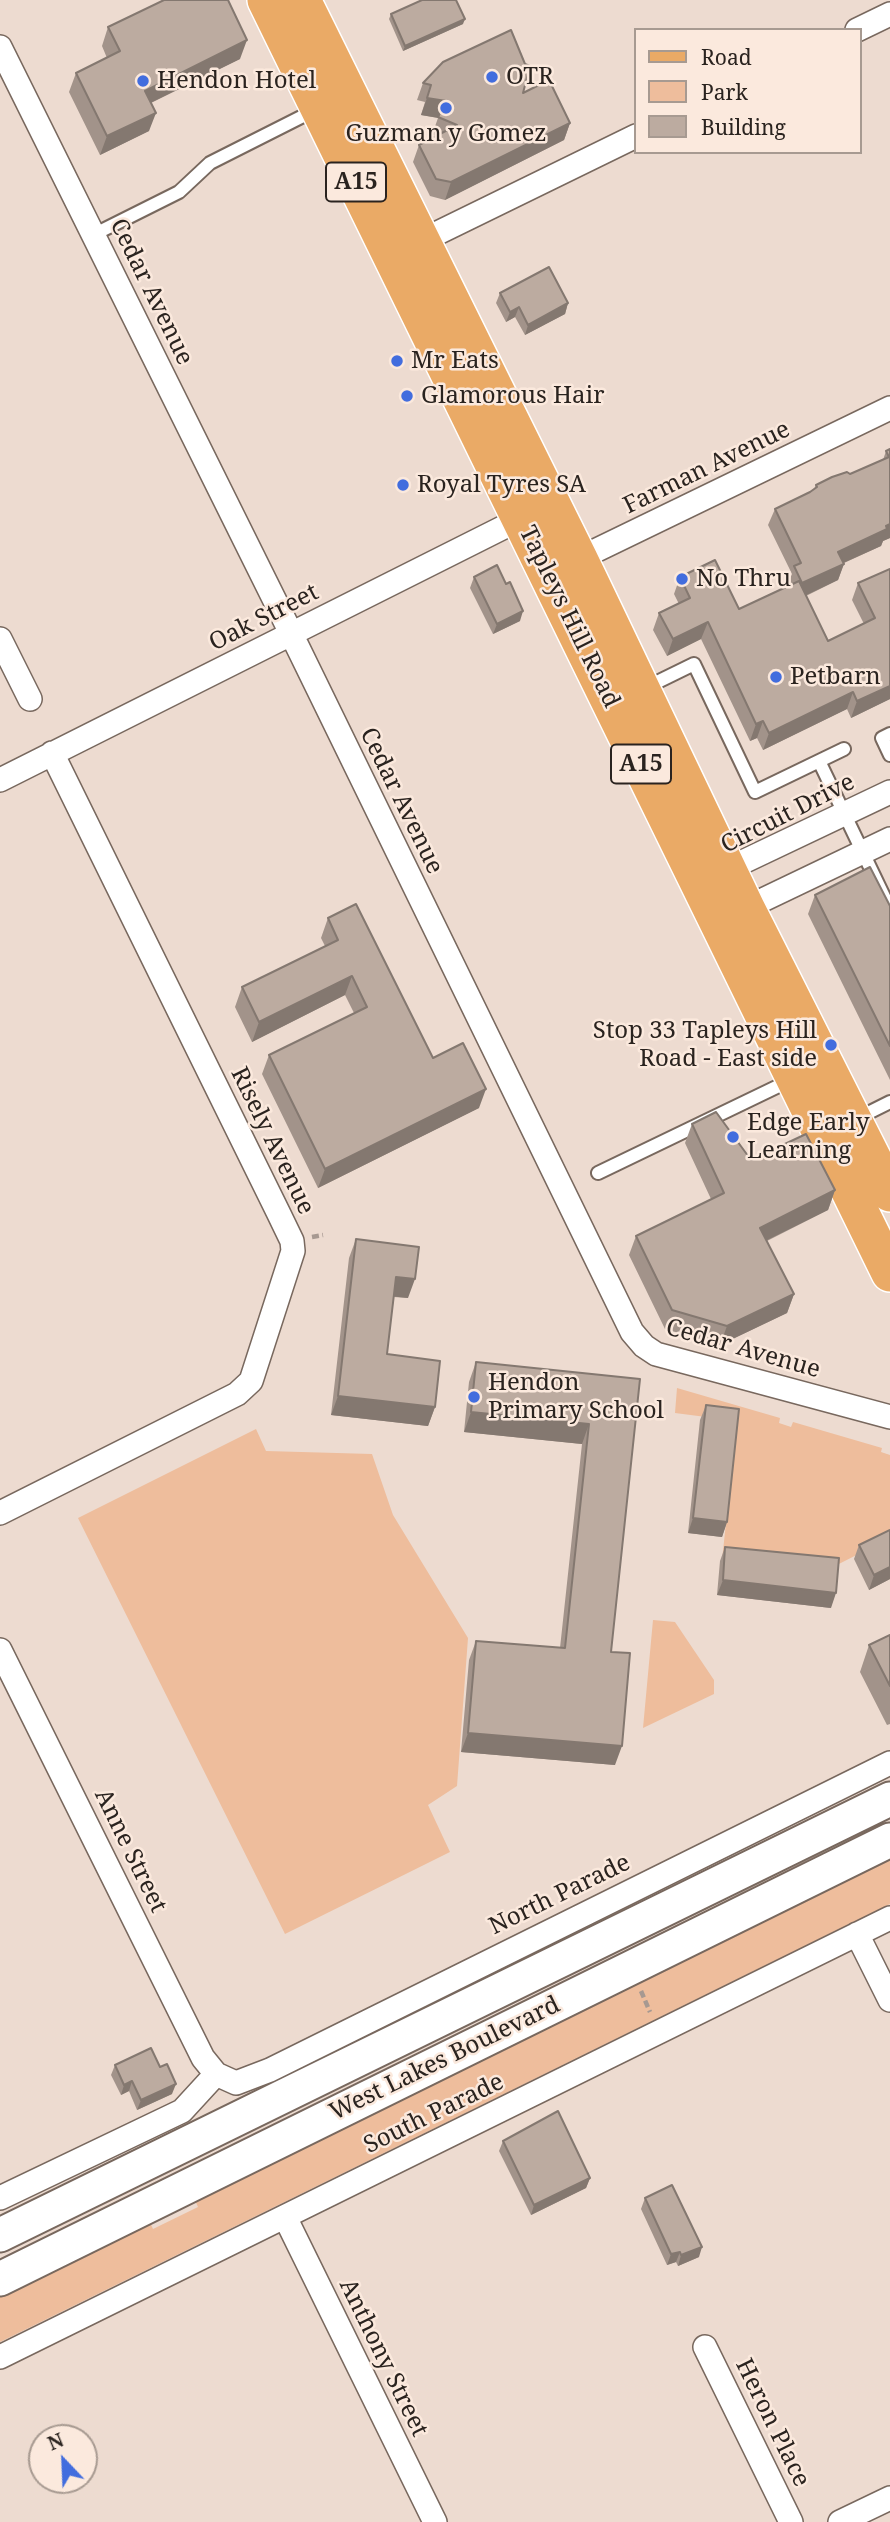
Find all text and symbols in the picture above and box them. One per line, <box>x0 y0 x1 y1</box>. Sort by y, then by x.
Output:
legend <box>634 28 862 154</box>
text: Road <box>701 43 752 71</box>
place label: OTR <box>506 63 554 91</box>
place label: Hendon Hotel <box>157 67 316 95</box>
marker: OTR <box>484 69 500 85</box>
marker: Hendon Hotel <box>135 73 151 89</box>
text: Park <box>701 78 748 106</box>
marker: Guzman y Gomez <box>438 100 454 116</box>
text: Building <box>701 113 786 141</box>
place label: Guzman y Gomez <box>345 120 547 148</box>
road number: A15 <box>326 162 386 202</box>
street label: Cedar Avenue <box>103 214 199 370</box>
place label: Mr Eats <box>411 347 499 375</box>
marker: Mr Eats <box>389 353 405 369</box>
place label: Glamorous Hair <box>421 382 605 410</box>
marker: Glamorous Hair <box>399 388 415 404</box>
street label: Farman Avenue <box>619 415 795 521</box>
place label: Royal Tyres SA <box>417 471 586 499</box>
marker: Royal Tyres SA <box>395 477 411 493</box>
street label: Tapleys Hill Road <box>512 521 626 713</box>
place label: No Thru <box>696 565 791 593</box>
marker: No Thru <box>674 571 690 587</box>
street label: Oak Street <box>205 578 323 658</box>
place label: Petbarn <box>790 663 881 691</box>
marker: Petbarn <box>768 669 784 685</box>
street label: Cedar Avenue <box>353 723 449 879</box>
road number: A15 <box>611 744 671 784</box>
street label: Circuit Drive <box>716 768 860 860</box>
place label: Stop 33 Tapleys Hill Road - East side <box>593 1017 817 1073</box>
marker: Stop 33 Tapleys Hill Road - East side <box>823 1037 839 1053</box>
street label: Risely Avenue <box>224 1063 320 1219</box>
place label: Edge Early Learning <box>747 1109 869 1165</box>
marker: Edge Early Learning <box>725 1129 741 1145</box>
street label: Cedar Avenue <box>663 1313 823 1385</box>
place label: Hendon Primary School <box>488 1369 664 1425</box>
marker: Hendon Primary School <box>466 1389 482 1405</box>
street label: Anne Street <box>88 1785 172 1917</box>
street label: North Parade <box>485 1848 635 1942</box>
street label: West Lakes Boulevard <box>325 1991 565 2127</box>
street label: South Parade <box>359 2068 509 2160</box>
street label: Anthony Street <box>332 2275 434 2441</box>
street label: Heron Place <box>729 2354 815 2492</box>
north arrow <box>28 2424 98 2494</box>
text: N <box>44 2427 68 2456</box>

